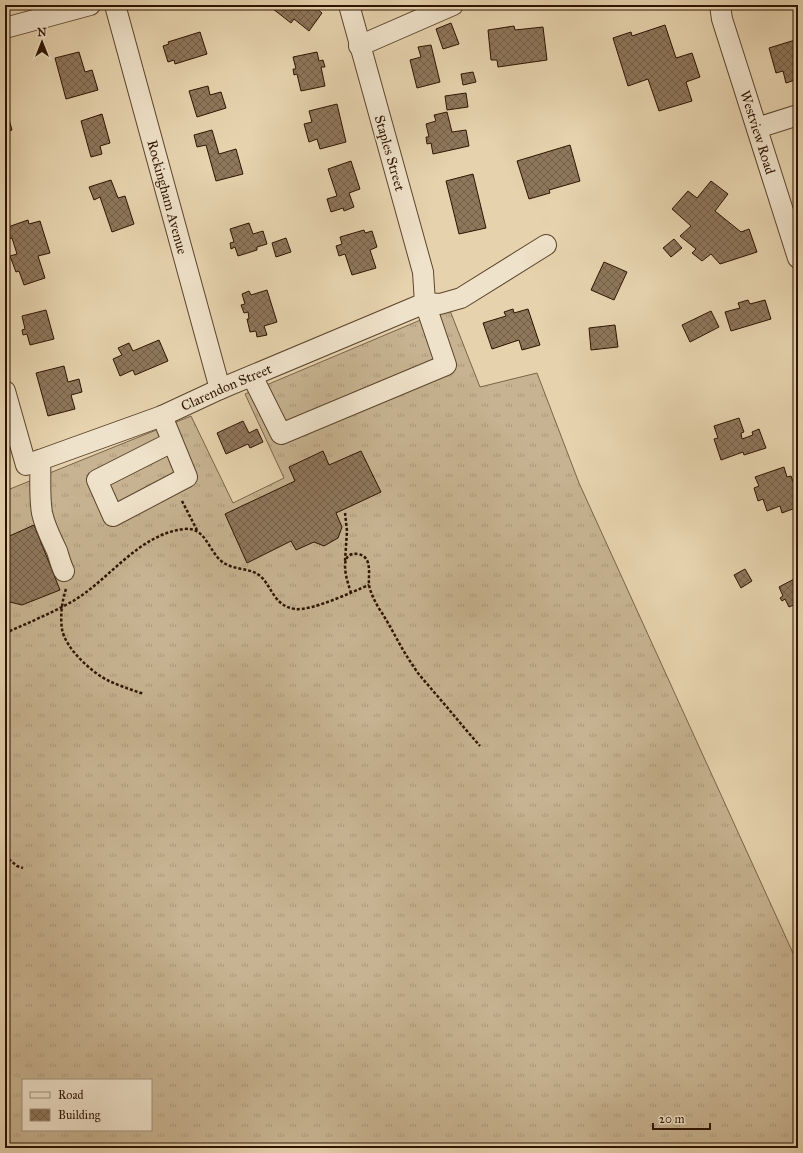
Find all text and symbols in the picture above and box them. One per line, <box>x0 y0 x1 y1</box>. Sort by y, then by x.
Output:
north arrow <box>22 22 62 62</box>
text: N <box>37 26 47 39</box>
street label: Westview Road <box>736 88 779 177</box>
street label: Staples Street <box>371 113 408 193</box>
street label: Rockingham Avenue <box>143 138 191 256</box>
street label: Clarendon Street <box>178 360 274 415</box>
legend <box>22 1079 152 1131</box>
text: Road <box>58 1088 84 1102</box>
scale bar <box>653 1105 710 1131</box>
text: Building <box>58 1108 101 1123</box>
text: 20 m <box>659 1112 685 1126</box>

